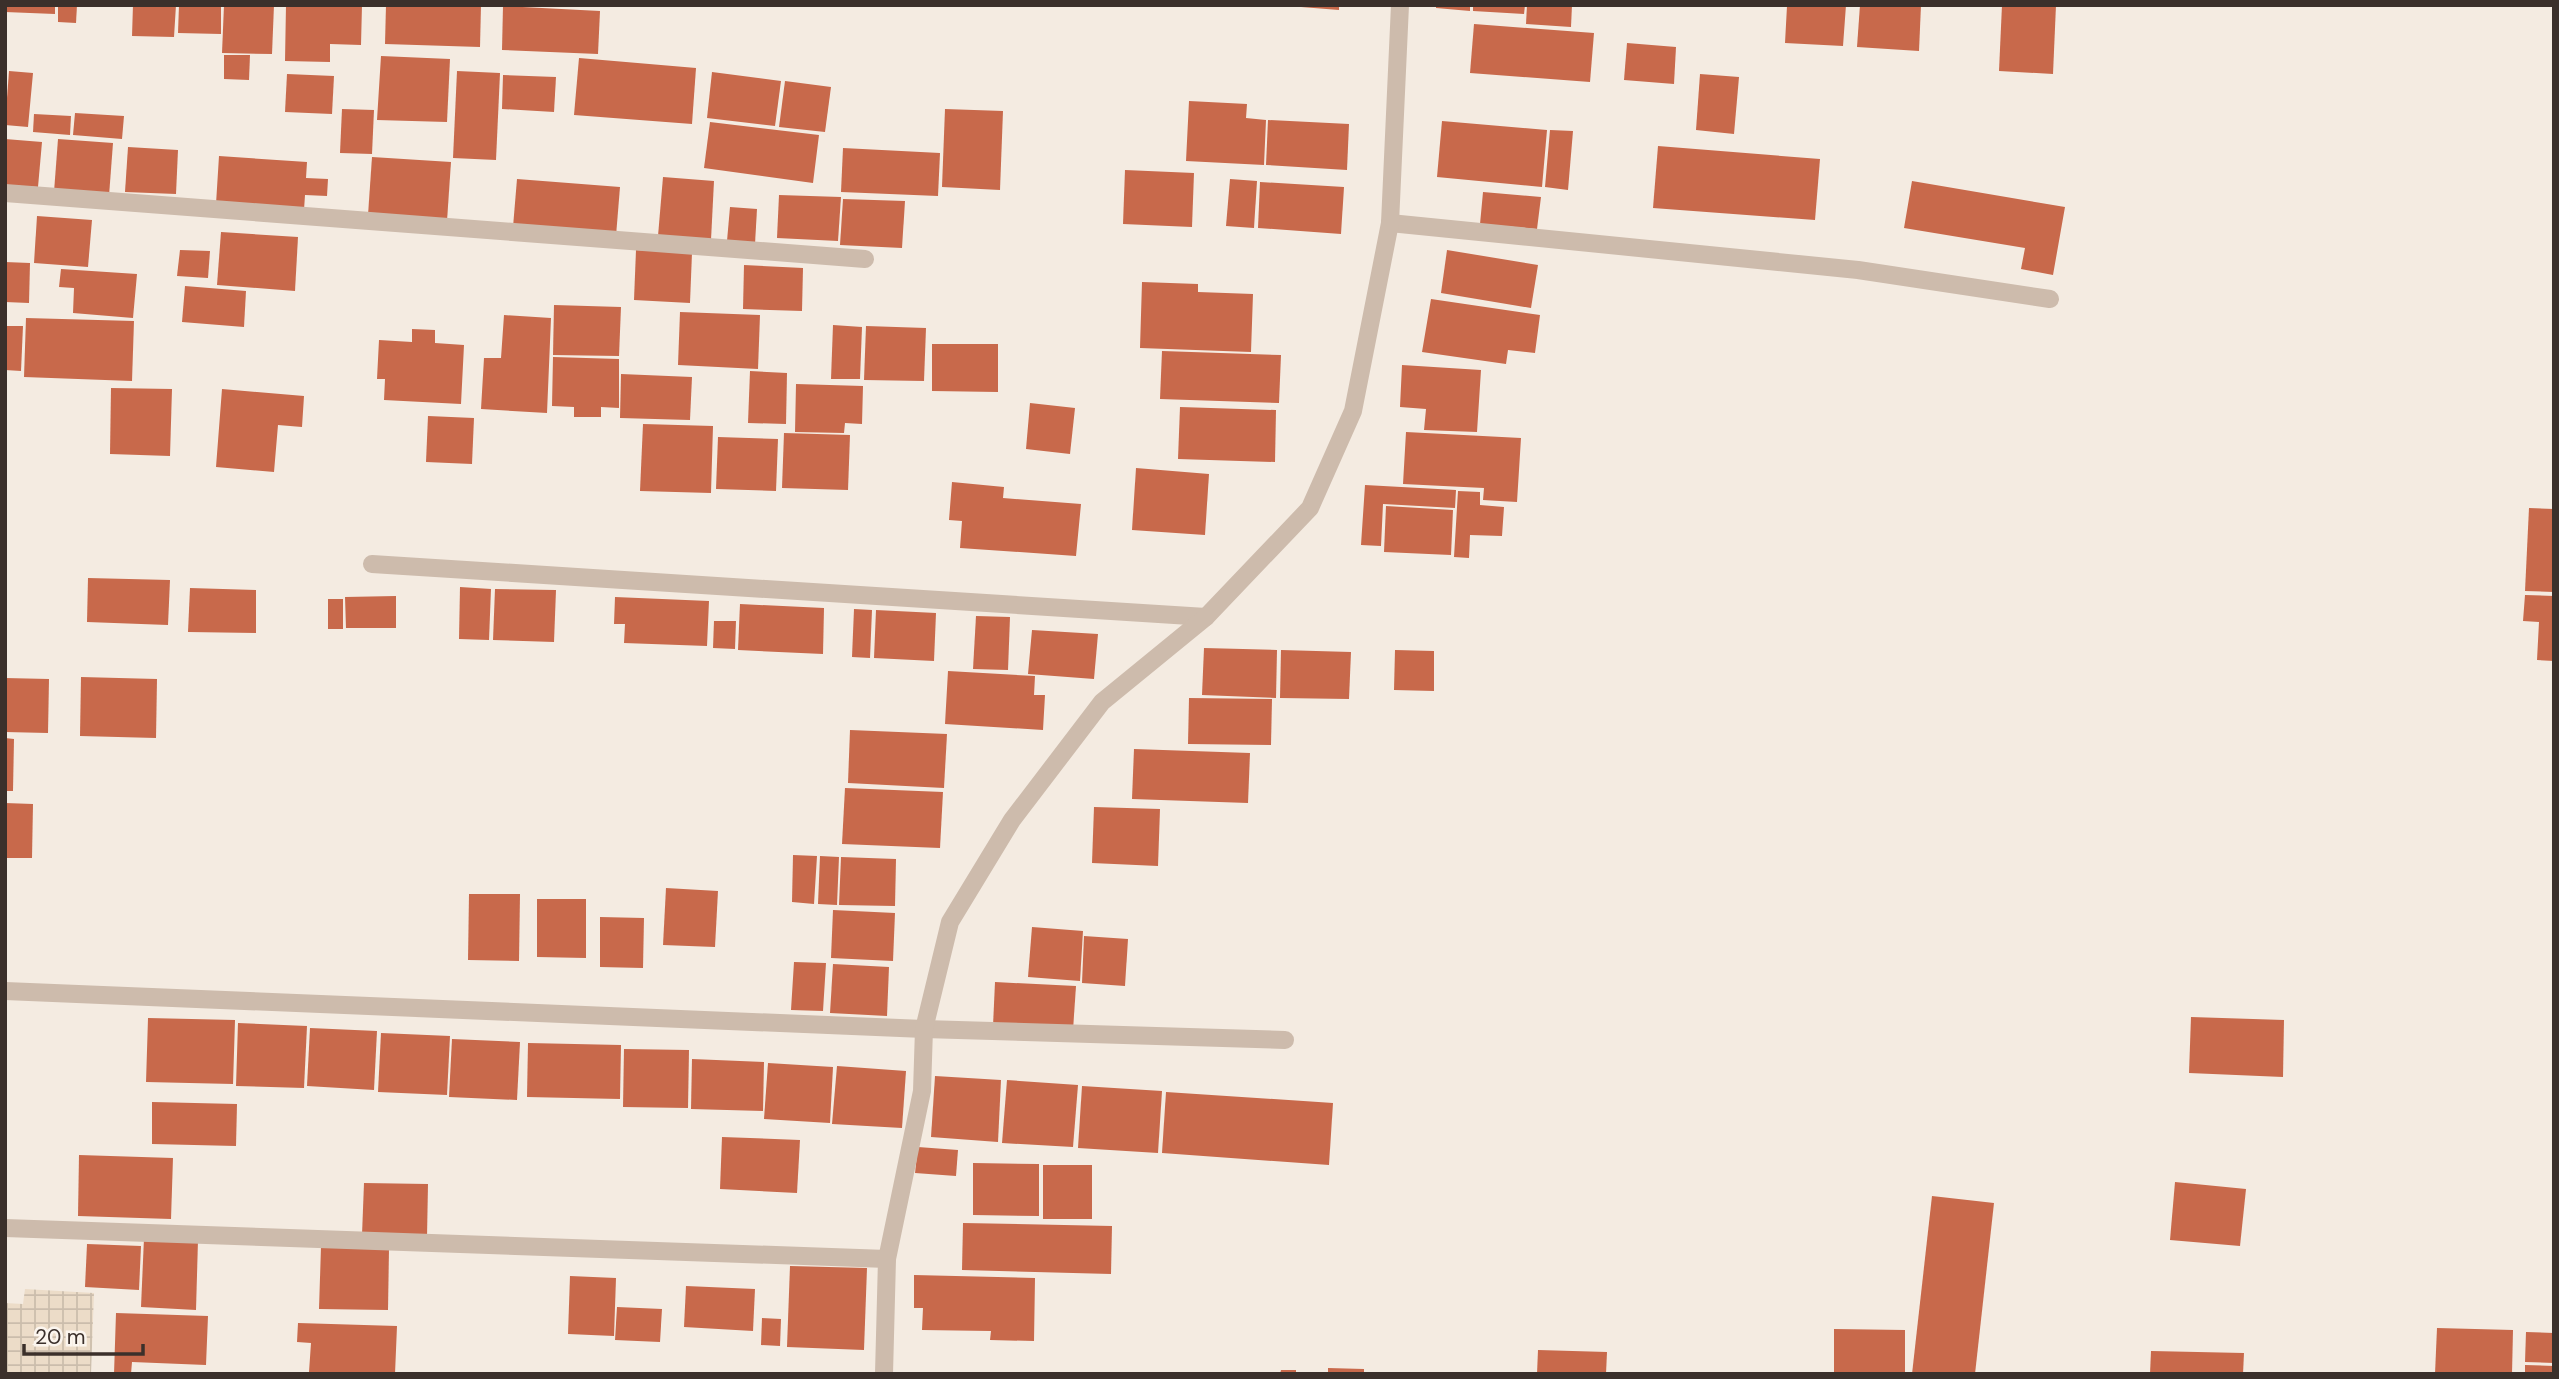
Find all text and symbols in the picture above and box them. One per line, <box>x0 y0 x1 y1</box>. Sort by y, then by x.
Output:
scale bar <box>24 1312 144 1356</box>
text: 20 m <box>35 1323 86 1351</box>

